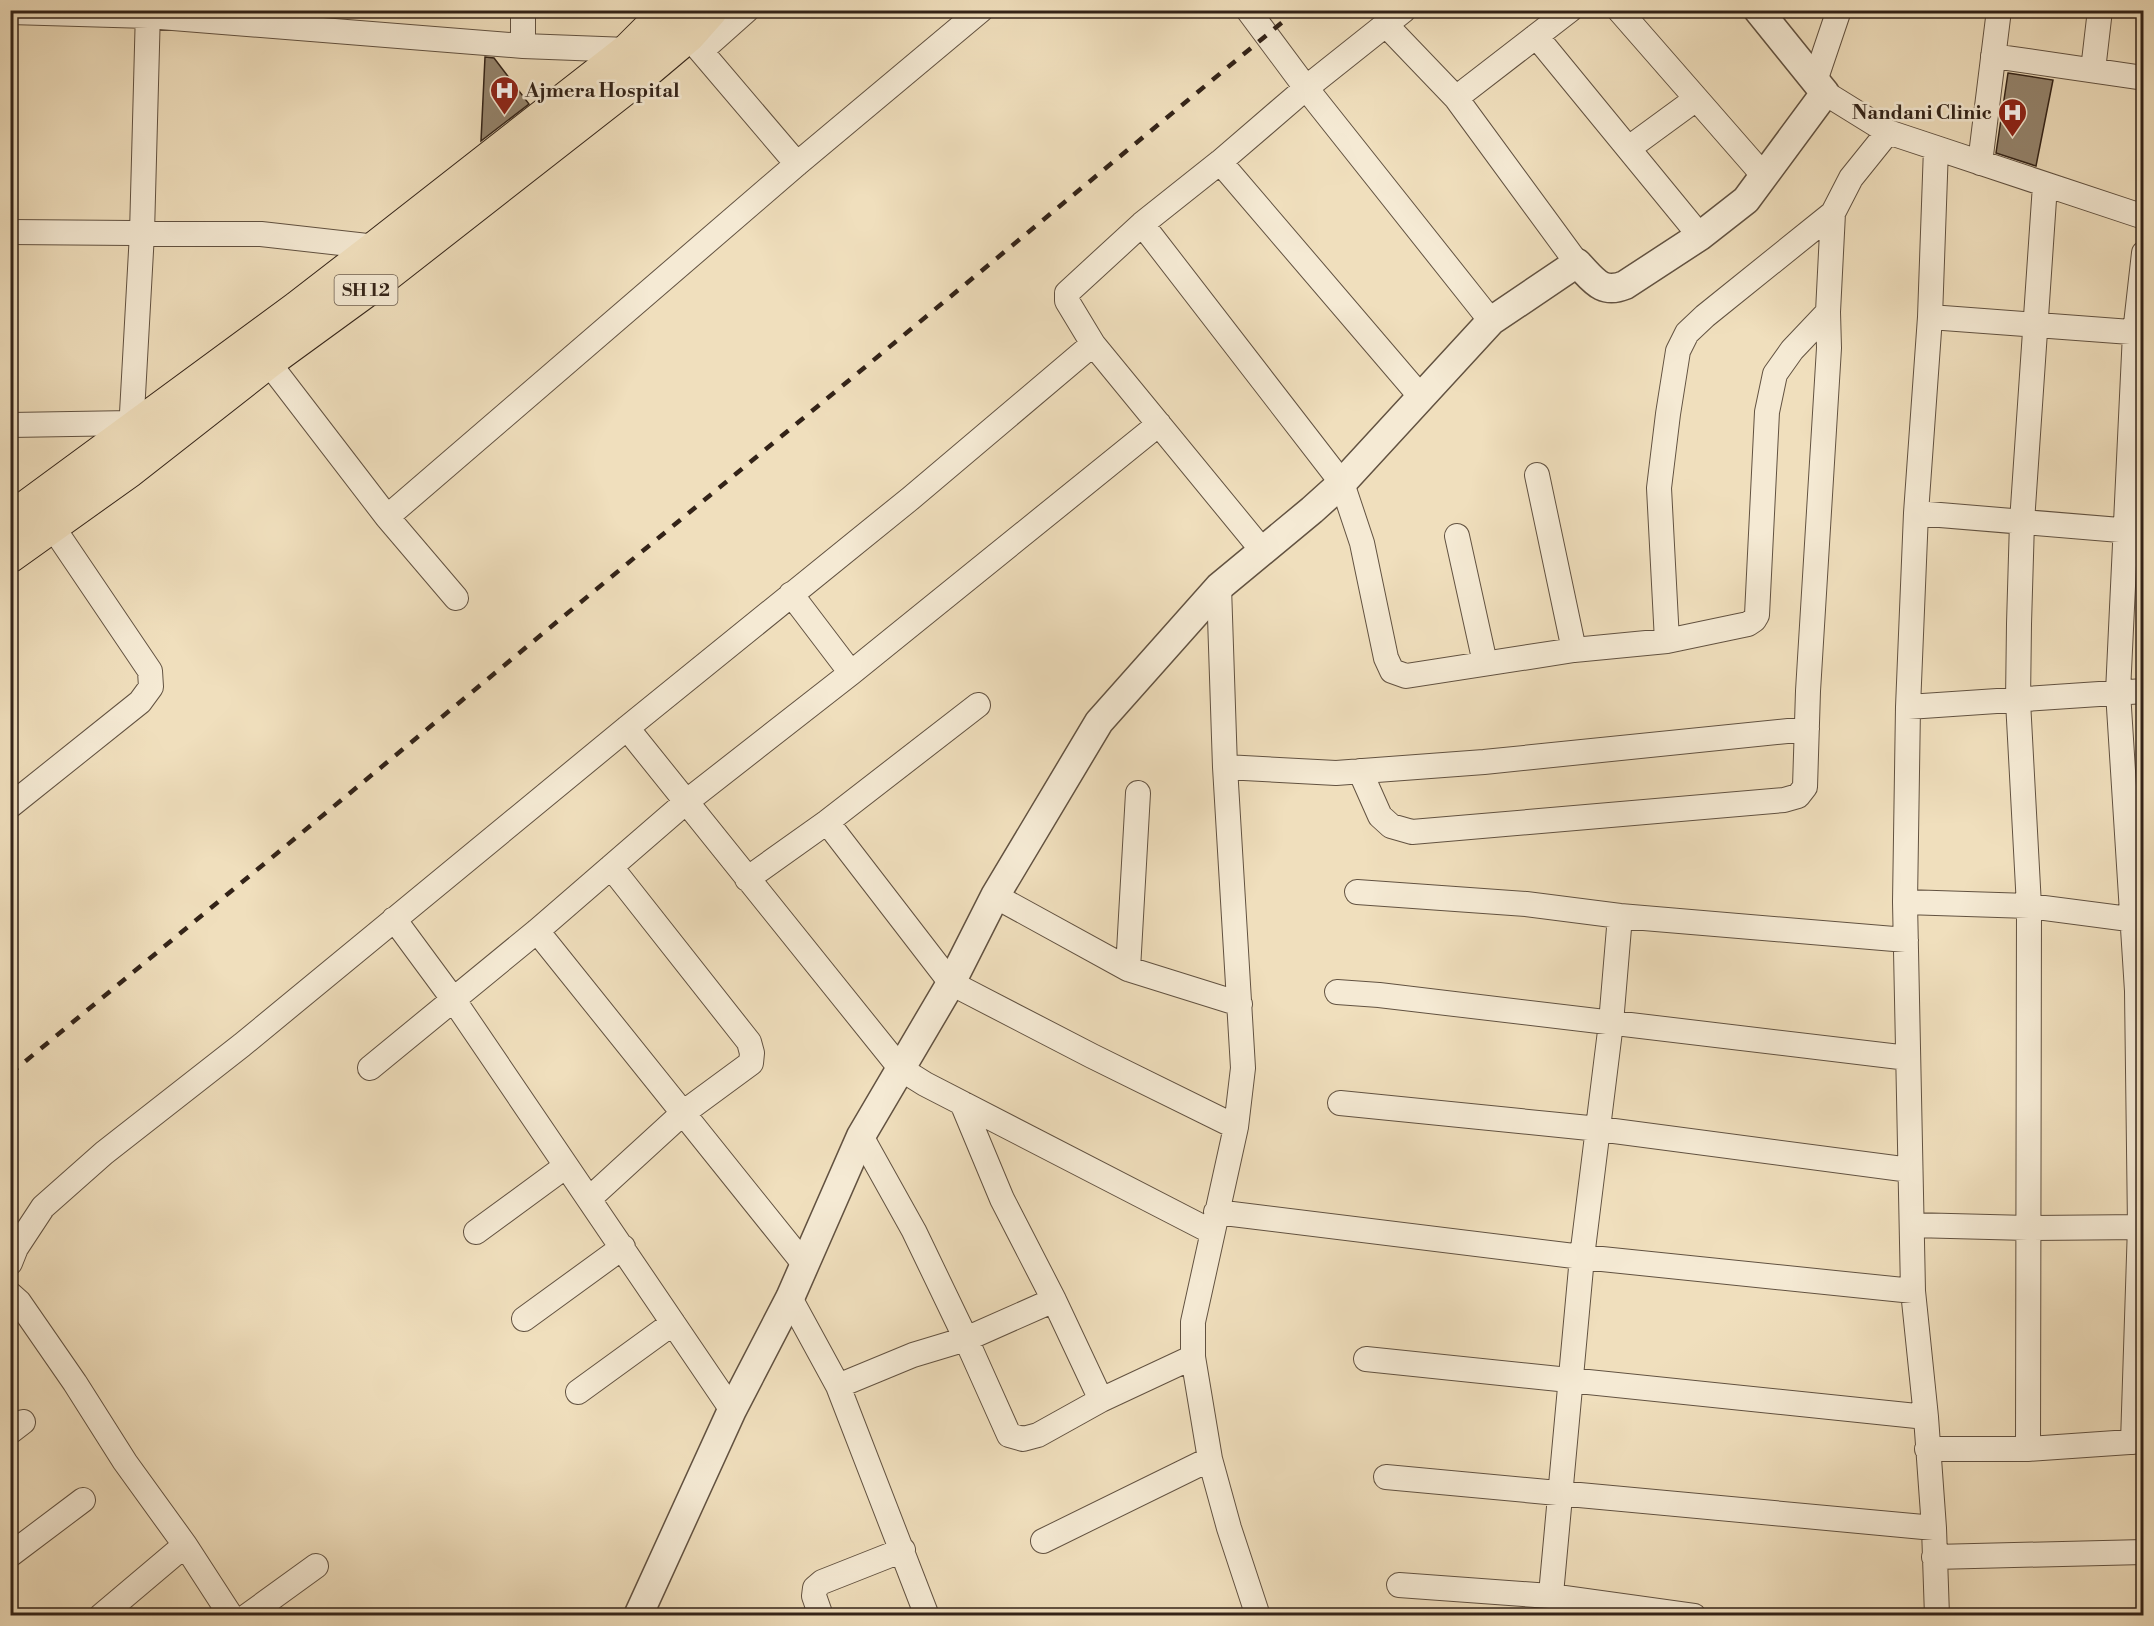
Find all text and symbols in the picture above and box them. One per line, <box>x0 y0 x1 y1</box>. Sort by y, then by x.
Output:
hospital icon: Ajmera Hospital <box>488 74 520 116</box>
place label: Ajmera Hospital <box>524 79 680 104</box>
hospital icon: Nandani Clinic <box>1997 96 2029 138</box>
place label: Nandani Clinic <box>1852 101 1992 126</box>
road number: SH 12 <box>334 275 398 305</box>

